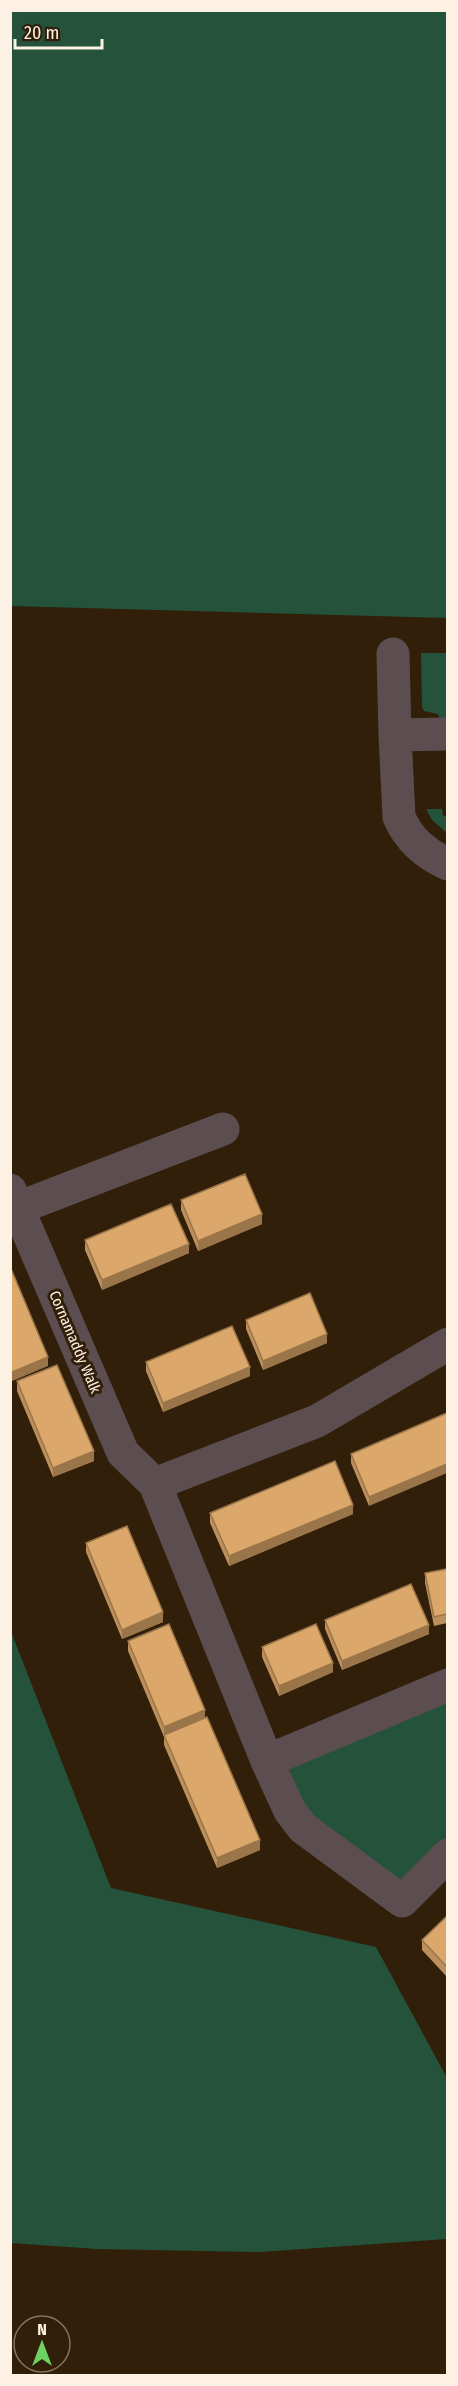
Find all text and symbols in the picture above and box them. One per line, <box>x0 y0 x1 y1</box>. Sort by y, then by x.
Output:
scale bar <box>15 12 102 50</box>
text: 20 m <box>24 22 59 44</box>
street label: Cornamaddy Walk <box>45 1288 105 1396</box>
north arrow <box>12 2314 72 2374</box>
text: N <box>37 2320 47 2339</box>

